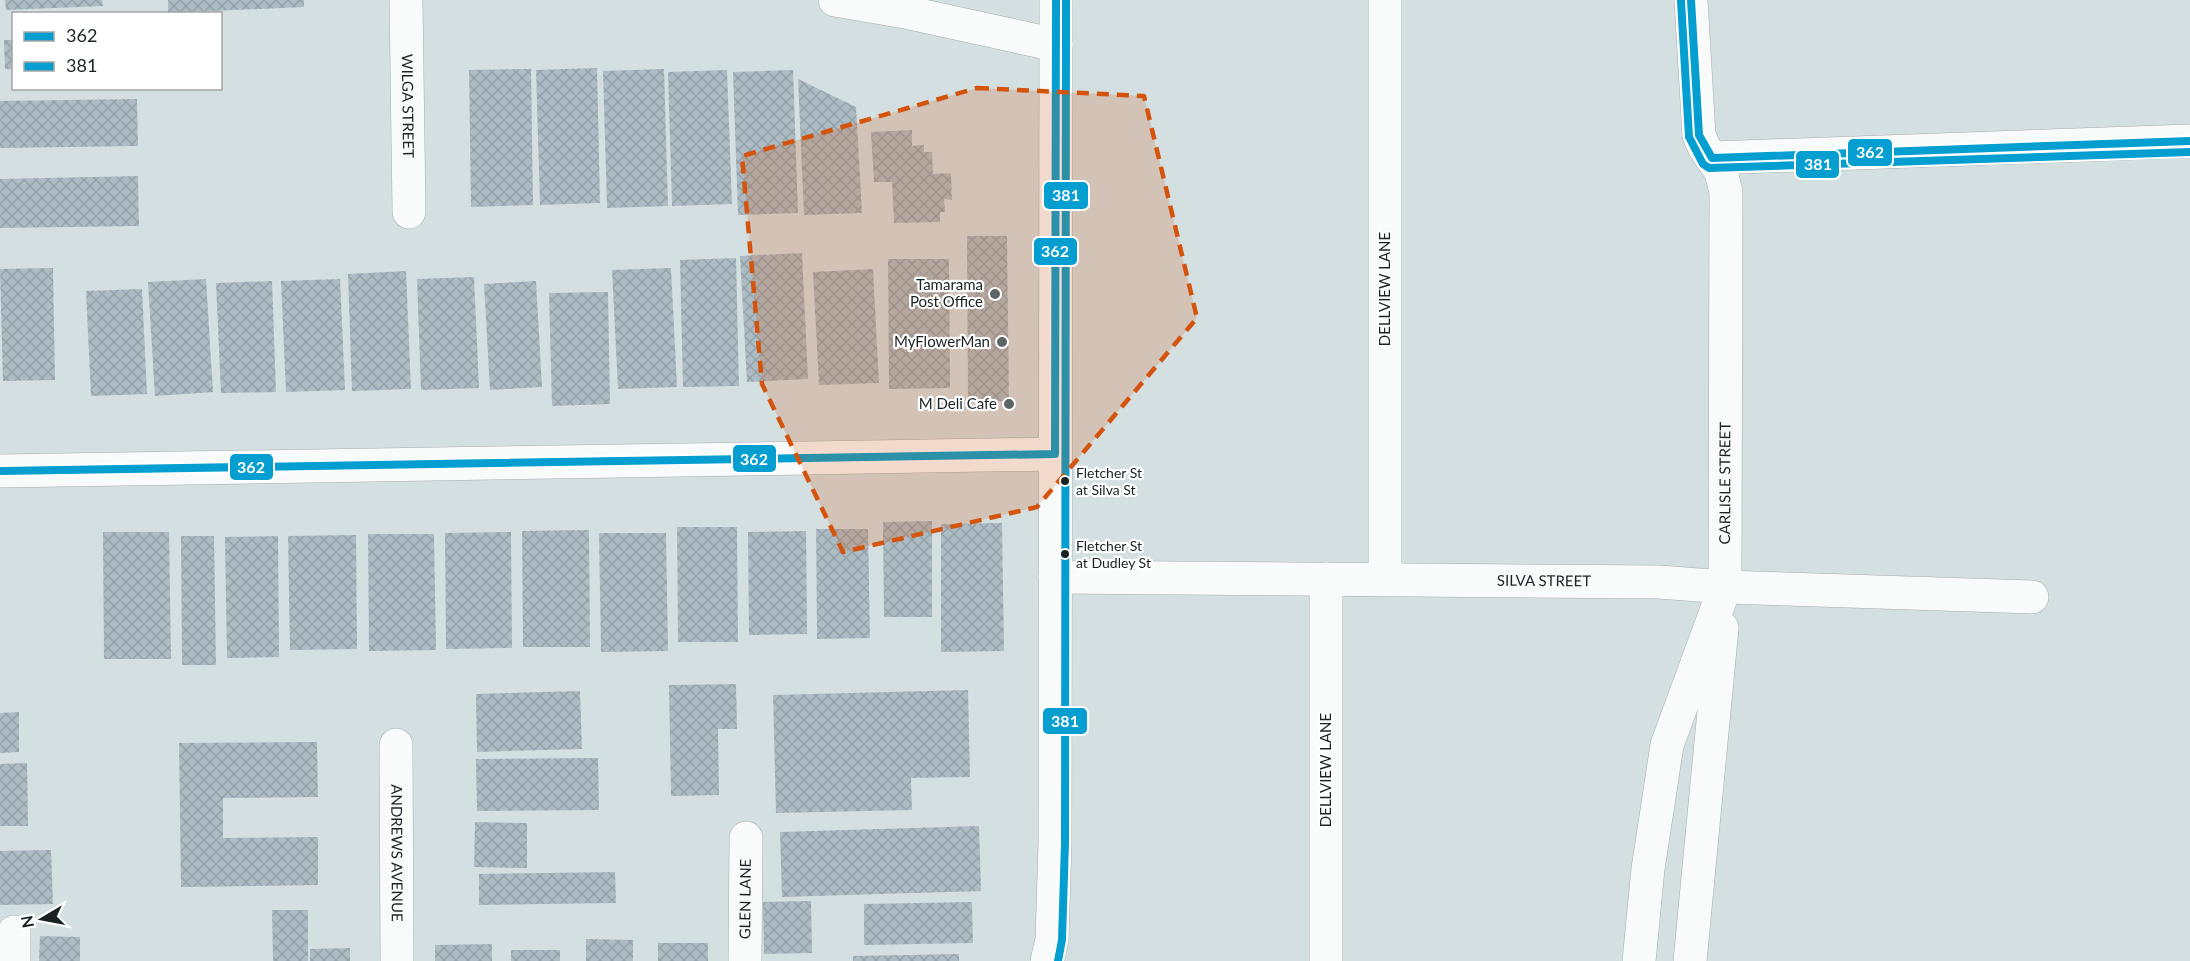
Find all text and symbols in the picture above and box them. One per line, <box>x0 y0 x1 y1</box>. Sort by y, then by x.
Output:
legend <box>12 12 222 90</box>
text: 362 <box>66 24 97 46</box>
text: 381 <box>66 54 97 76</box>
street label: WILGA STREET <box>399 54 418 158</box>
line badge: 362 <box>1847 138 1893 167</box>
text: 362 <box>1856 142 1884 161</box>
line badge: 381 <box>1795 150 1840 179</box>
text: 381 <box>1804 154 1832 173</box>
line badge: 381 <box>1043 181 1089 210</box>
text: 381 <box>1052 185 1080 204</box>
street label: DELLVIEW LANE <box>1375 232 1393 346</box>
line badge: 362 <box>1033 237 1078 266</box>
text: 362 <box>1041 241 1069 260</box>
place label: Tamarama Post Office <box>910 275 983 310</box>
marker: Tamarama Post Office <box>988 287 1002 301</box>
place label: MyFlowerMan <box>894 332 990 350</box>
marker: MyFlowerMan <box>995 335 1009 349</box>
place label: M Deli Cafe <box>919 394 997 412</box>
marker: M Deli Cafe <box>1002 397 1016 411</box>
street label: CARLISLE STREET <box>1715 422 1733 544</box>
line badge: 362 <box>732 444 777 473</box>
text: 362 <box>740 449 768 468</box>
line badge: 362 <box>229 453 274 481</box>
text: 362 <box>237 457 265 476</box>
place label: Fletcher St at Silva St <box>1076 464 1142 498</box>
marker: Fletcher St at Silva St <box>1059 475 1071 487</box>
place label: Fletcher St at Dudley St <box>1076 537 1151 571</box>
marker: Fletcher St at Dudley St <box>1059 548 1071 560</box>
street label: SILVA STREET <box>1497 571 1591 589</box>
line badge: 381 <box>1042 707 1088 735</box>
text: 381 <box>1051 711 1079 730</box>
street label: DELLVIEW LANE <box>1316 713 1334 827</box>
street label: ANDREWS AVENUE <box>388 784 407 922</box>
street label: GLEN LANE <box>735 859 754 939</box>
north arrow <box>12 889 72 949</box>
text: N <box>16 914 37 929</box>

